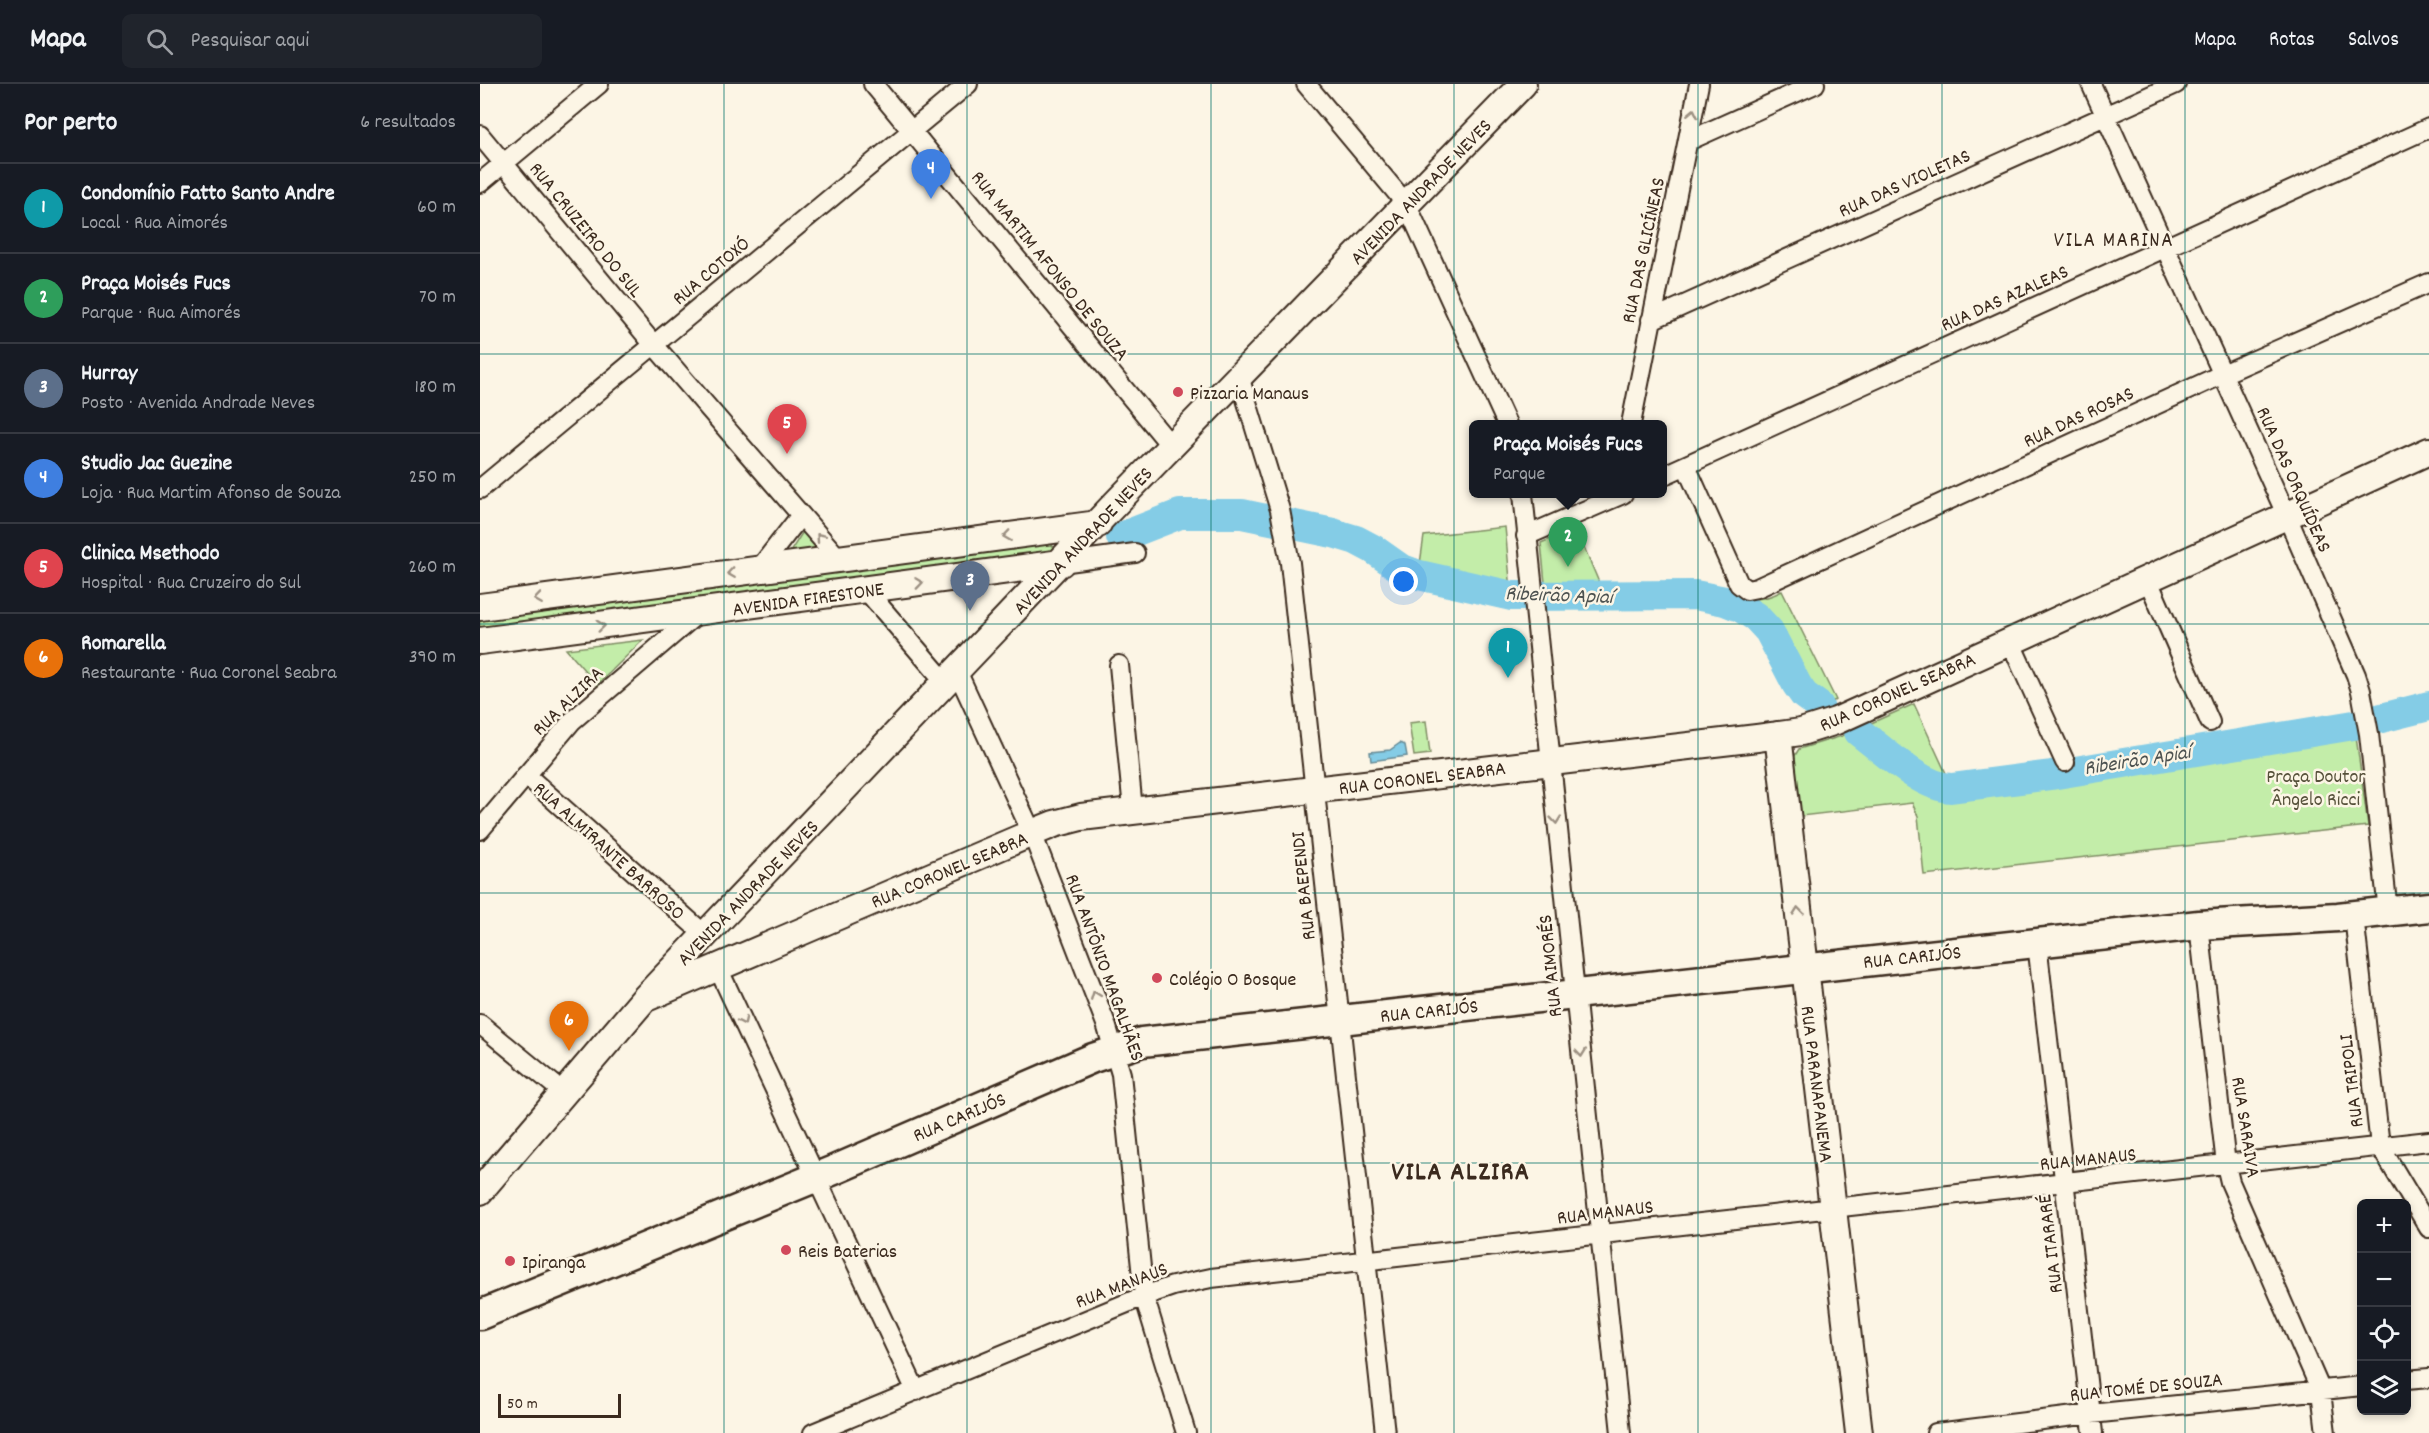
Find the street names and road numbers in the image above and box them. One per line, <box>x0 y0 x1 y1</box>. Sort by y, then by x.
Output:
street label: AVENIDA ANDRADE NEVES <box>1345 114 1500 273</box>
street label: RUA DAS VIOLETAS <box>1835 143 1976 226</box>
street label: RUA CRUZEIRO DO SUL <box>521 157 648 305</box>
street label: RUA MARTIM AFONSO DE SOUZA <box>963 166 1134 368</box>
street label: RUA DAS GLICÍNEAS <box>1616 175 1674 326</box>
street label: RUA COTOXÓ <box>667 231 757 313</box>
street label: RUA DAS AZALEAS <box>1937 259 2074 340</box>
street label: RUA DAS ROSAS <box>2019 381 2139 457</box>
street label: RUA DAS ORQUÍDEAS <box>2248 403 2337 558</box>
street label: AVENIDA ANDRADE NEVES <box>1008 462 1161 622</box>
street label: AVENIDA FIRESTONE <box>731 576 886 625</box>
street label: RUA CORONEL SEABRA <box>1816 647 1981 741</box>
street label: RUA ALZIRA <box>527 661 611 743</box>
street label: RUA CORONEL SEABRA <box>1337 756 1508 804</box>
street label: RUA ALMIRANTE BARROSO <box>526 776 690 928</box>
street label: AVENIDA ANDRADE NEVES <box>672 815 827 974</box>
street label: RUA CORONEL SEABRA <box>867 826 1033 917</box>
street label: RUA BAEPENDI <box>1285 830 1325 941</box>
street label: RUA ANTÔNIO MAGALHÃES <box>1056 871 1150 1065</box>
street label: RUA AIMORÉS <box>1533 913 1571 1018</box>
street label: RUA CARIJÓS <box>1862 940 1963 978</box>
street label: RUA CARIJÓS <box>1379 994 1480 1032</box>
street label: RUA PARANAPANEMA <box>1792 1004 1839 1165</box>
street label: RUA TRIPOLI <box>2333 1032 2373 1129</box>
street label: RUA SARAIVA <box>2222 1075 2266 1180</box>
street label: RUA CARIJÓS <box>909 1087 1011 1151</box>
street label: RUA MANAUS <box>2039 1142 2138 1180</box>
street label: RUA ITARARÉ <box>2032 1193 2072 1295</box>
street label: RUA MANAUS <box>1556 1194 1655 1234</box>
street label: RUA MANAUS <box>1072 1256 1172 1317</box>
street label: RUA TOMÉ DE SOUZA <box>2069 1367 2224 1411</box>

